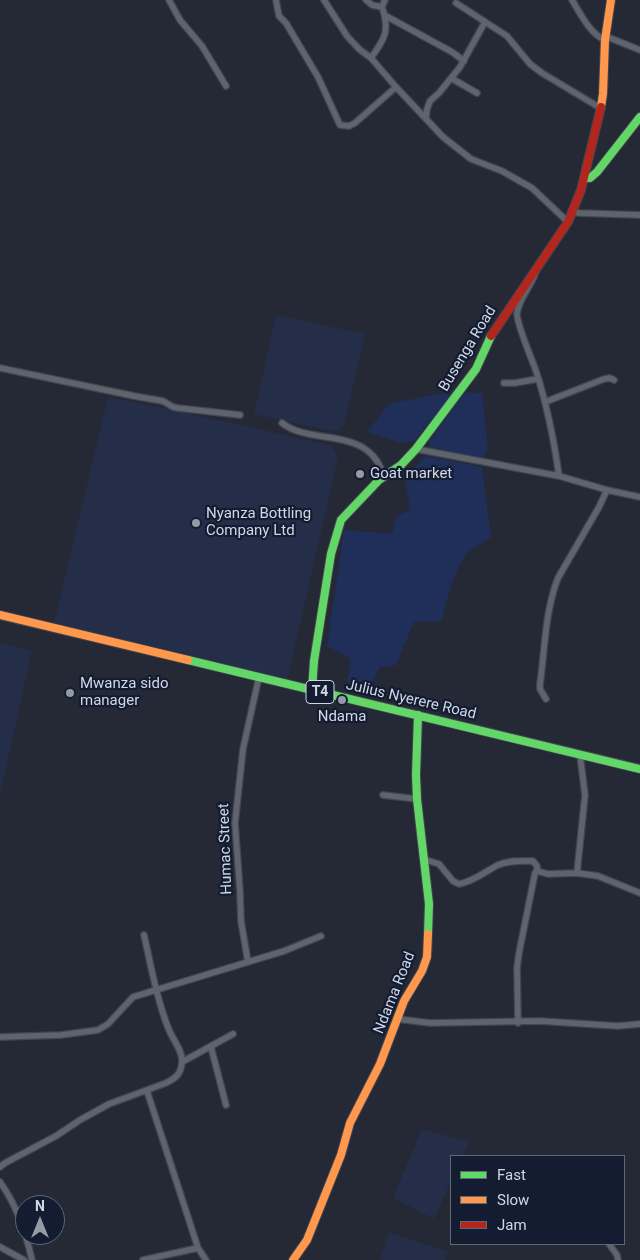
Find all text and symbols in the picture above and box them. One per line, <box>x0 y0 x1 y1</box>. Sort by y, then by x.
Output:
street label: Busenga Road <box>435 303 501 395</box>
place label: Goat market <box>370 465 452 483</box>
marker: Goat market <box>354 468 366 480</box>
place label: Nyanza Bottling Company Ltd <box>206 505 311 540</box>
marker: Nyanza Bottling Company Ltd <box>190 517 202 529</box>
place label: Mwanza sido manager <box>80 675 169 710</box>
street label: Julius Nyerere Road <box>344 676 478 724</box>
road number: T4 <box>306 680 334 704</box>
marker: Mwanza sido manager <box>64 687 76 699</box>
marker: Ndama <box>336 694 348 706</box>
place label: Ndama <box>318 708 366 726</box>
street label: Humac Street <box>215 803 237 895</box>
street label: Ndama Road <box>370 949 420 1037</box>
legend <box>450 1155 625 1245</box>
text: Fast <box>497 1166 526 1184</box>
text: Slow <box>497 1191 529 1209</box>
north arrow <box>15 1195 65 1245</box>
text: N <box>35 1198 45 1214</box>
text: Jam <box>497 1216 527 1234</box>

